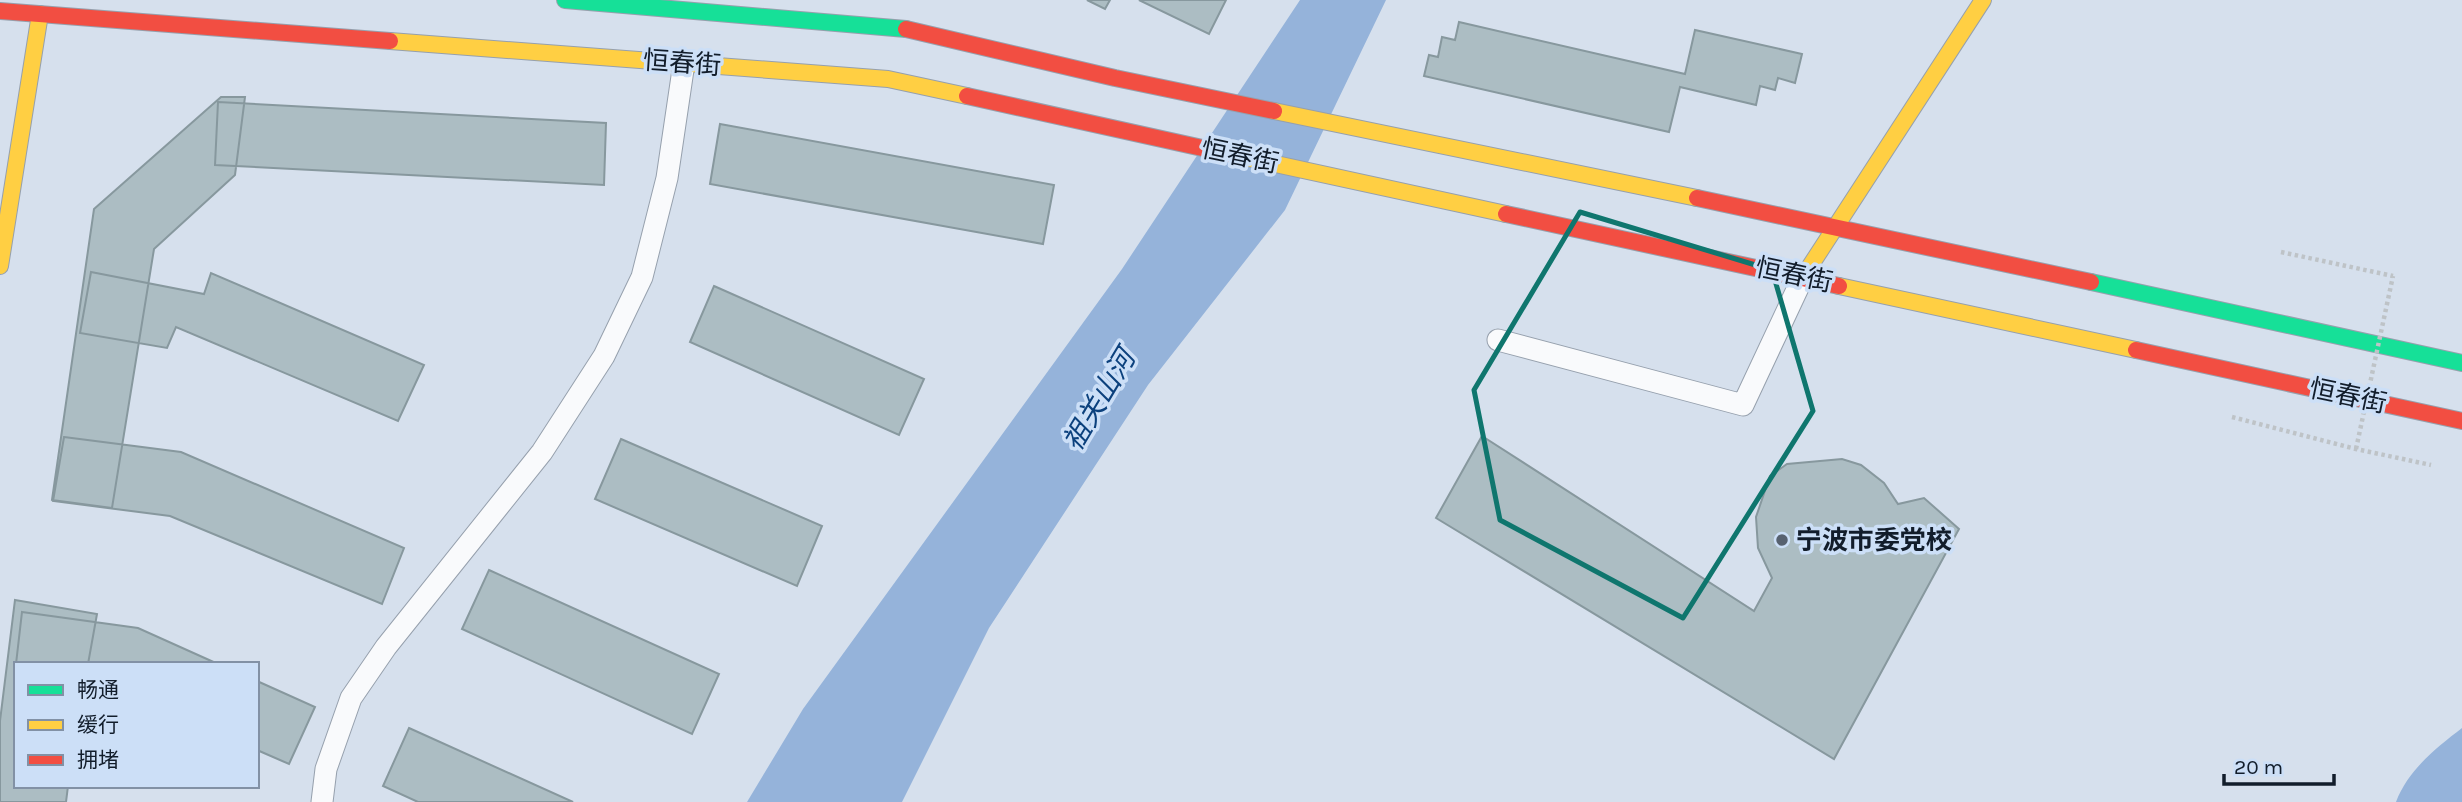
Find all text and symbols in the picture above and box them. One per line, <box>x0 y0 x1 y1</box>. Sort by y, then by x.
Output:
street label: 恒春街 <box>642 45 722 81</box>
street label: 恒春街 <box>1199 133 1281 179</box>
street label: 恒春街 <box>1753 252 1835 298</box>
water label: 祖关山河 <box>1056 339 1145 457</box>
street label: 恒春街 <box>2307 373 2389 419</box>
place label: 宁波市委党校 <box>1796 525 1952 556</box>
marker: 宁波市委党校 <box>1774 532 1790 548</box>
legend <box>14 662 259 788</box>
text: 畅通 <box>77 678 119 702</box>
text: 缓行 <box>77 713 119 737</box>
scale bar <box>2224 742 2334 786</box>
text: 拥堵 <box>77 748 119 772</box>
text: 20 m <box>2234 755 2283 779</box>

